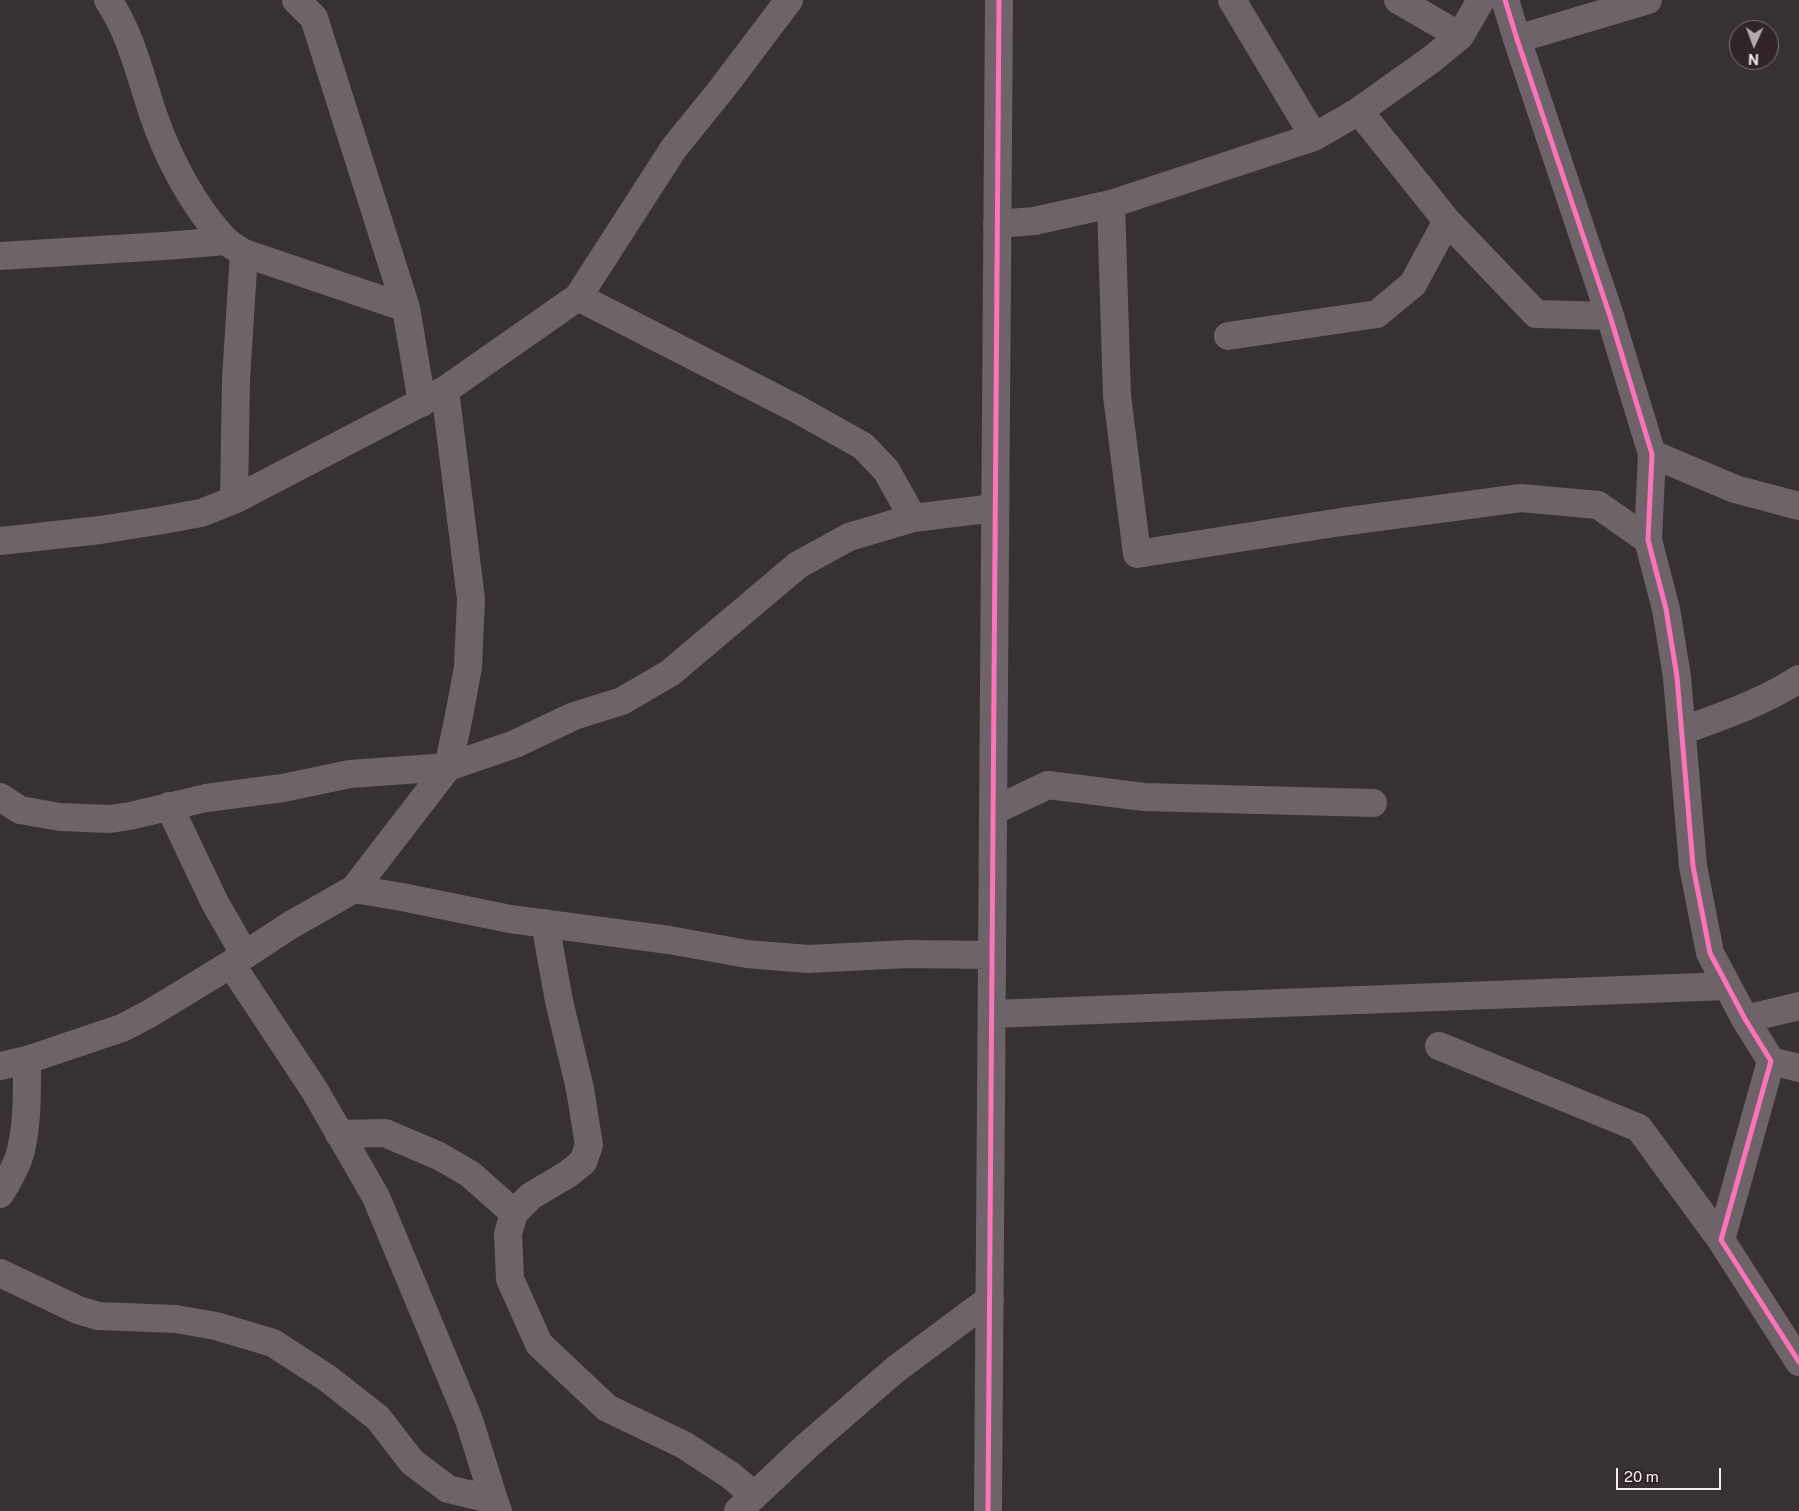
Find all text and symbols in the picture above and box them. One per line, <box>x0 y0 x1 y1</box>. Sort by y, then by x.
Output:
north arrow <box>1729 20 1779 70</box>
text: N <box>1748 51 1759 67</box>
scale bar <box>1619 1458 1724 1490</box>
text: 20 m <box>1624 1468 1659 1485</box>

